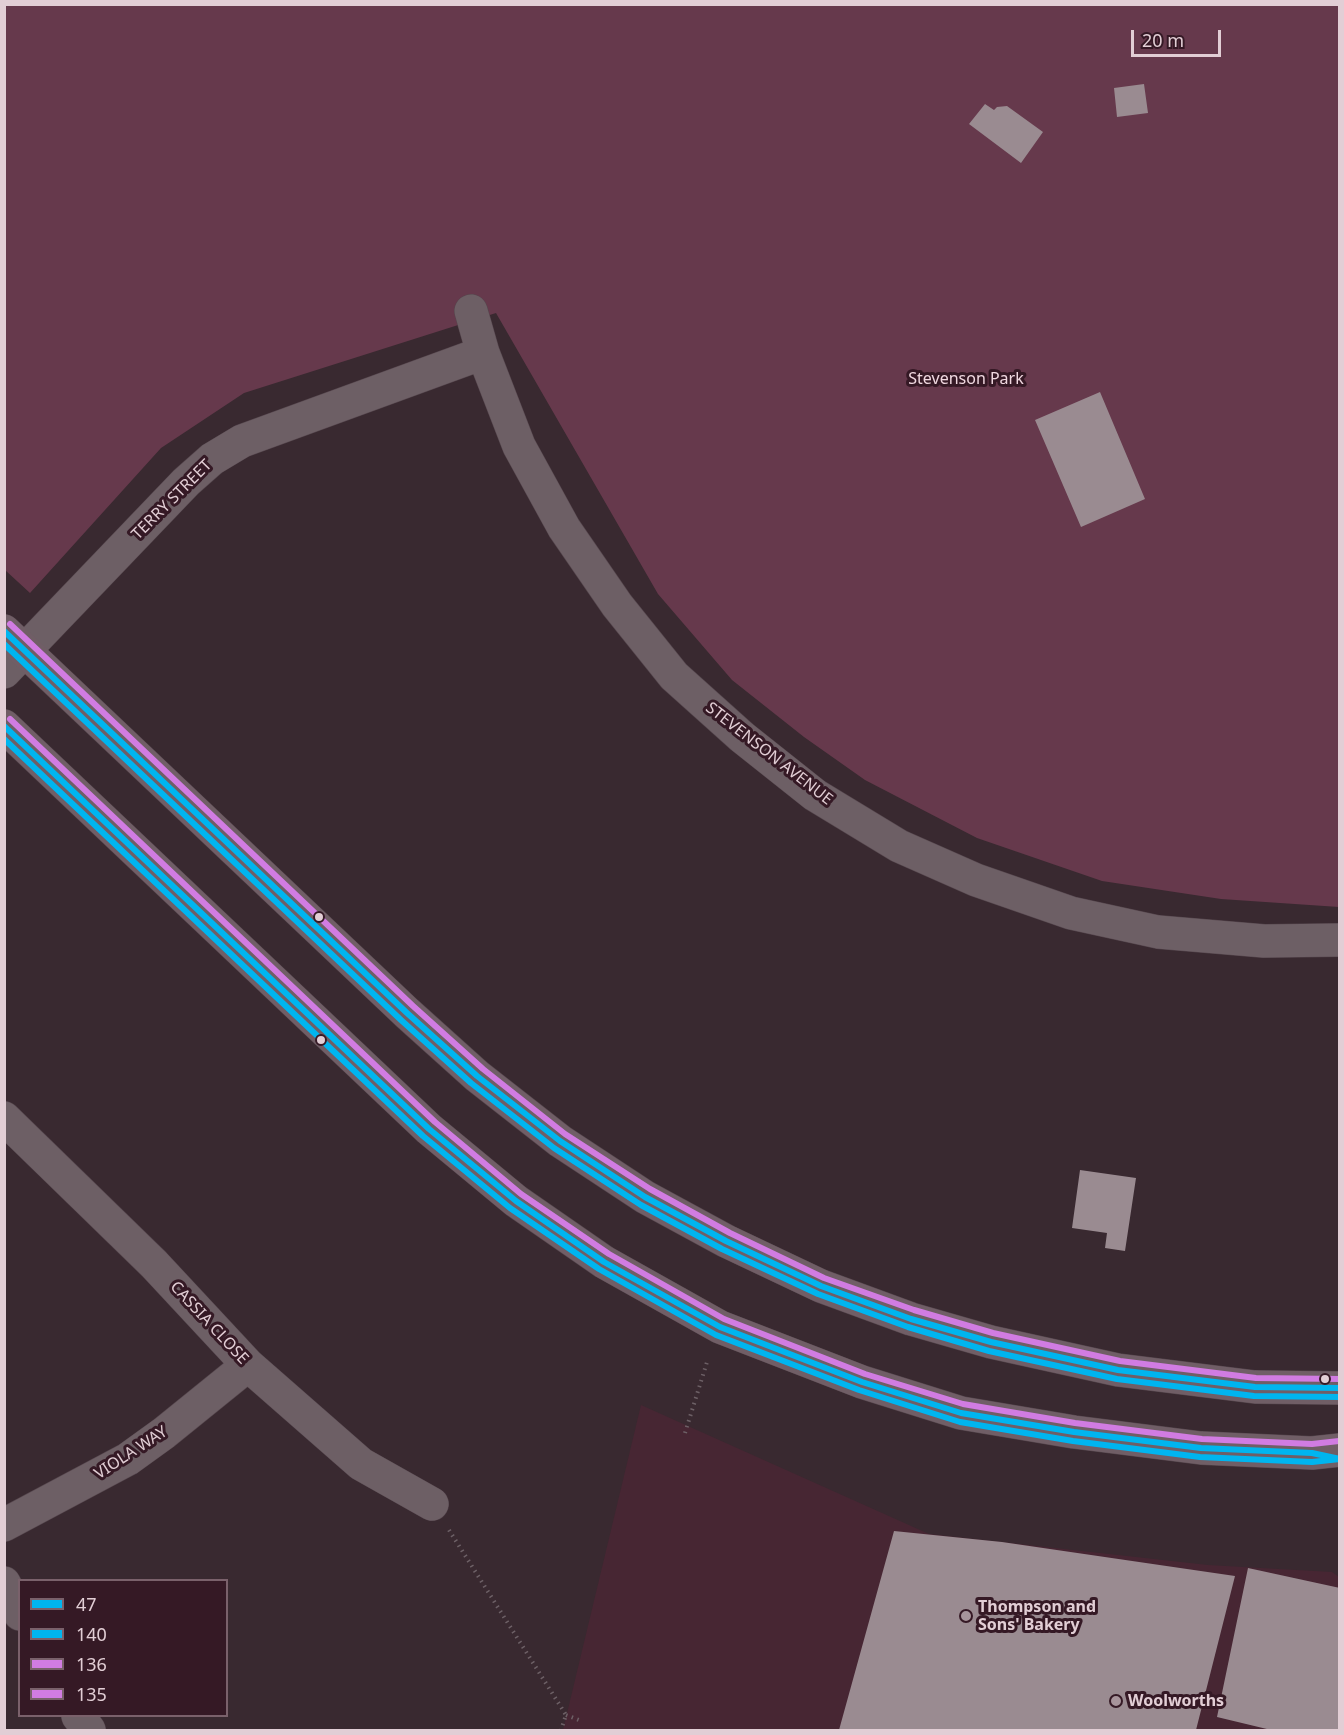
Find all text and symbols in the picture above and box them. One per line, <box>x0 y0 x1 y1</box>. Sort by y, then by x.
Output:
scale bar <box>1134 18 1224 56</box>
text: 20 m <box>1142 28 1184 52</box>
park label: Stevenson Park <box>908 369 1024 389</box>
street label: TERRY STREET <box>128 456 216 544</box>
street label: STEVENSON AVENUE <box>702 699 836 809</box>
unlabelled marker <box>313 911 325 923</box>
unlabelled marker <box>315 1034 327 1046</box>
street label: CASSIA CLOSE <box>166 1278 252 1368</box>
unlabelled marker <box>1319 1373 1331 1385</box>
street label: VIOLA WAY <box>91 1422 171 1484</box>
legend <box>18 1579 228 1717</box>
text: 47 <box>76 1592 97 1616</box>
place label: Thompson and Sons' Bakery <box>978 1597 1096 1635</box>
marker: Thompson and Sons' Bakery <box>959 1609 973 1623</box>
text: 140 <box>76 1622 107 1646</box>
text: 136 <box>76 1652 107 1676</box>
text: 135 <box>76 1682 107 1706</box>
place label: Woolworths <box>1128 1691 1224 1711</box>
marker: Woolworths <box>1109 1694 1123 1708</box>

